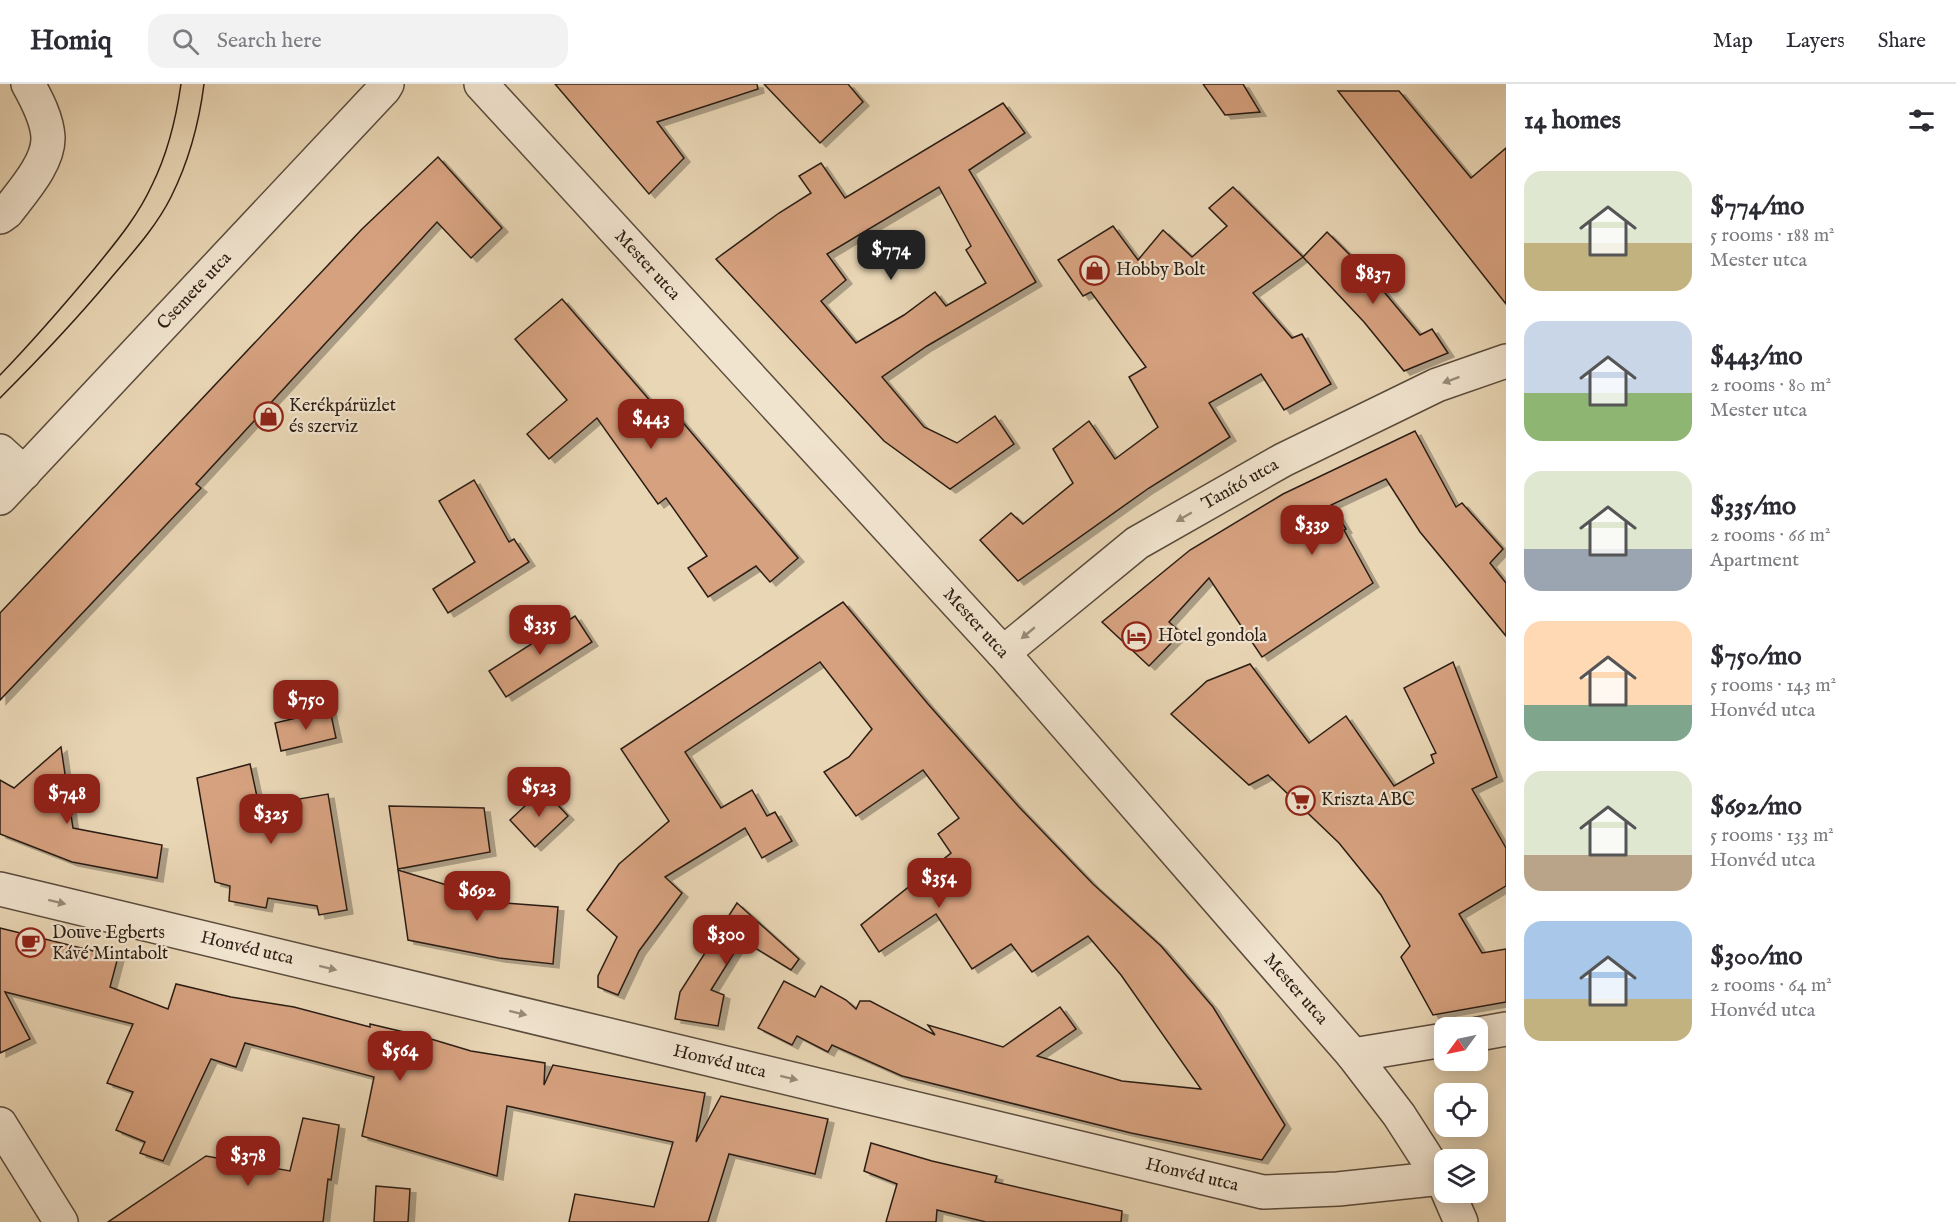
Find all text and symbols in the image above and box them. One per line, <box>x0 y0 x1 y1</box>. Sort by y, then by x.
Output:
search box <box>148 14 568 68</box>
text: Homiq <box>30 24 112 59</box>
icon: search <box>169 25 202 58</box>
text: Search here <box>217 27 322 55</box>
text: Map <box>1713 28 1753 55</box>
text: Layers <box>1786 28 1845 55</box>
text: Share <box>1878 28 1926 55</box>
text: 14 homes <box>1524 104 1621 137</box>
icon: filters <box>1905 104 1938 137</box>
text: $774/mo <box>1710 190 1804 223</box>
icon: home <box>1572 195 1644 267</box>
text: 5 rooms · 188 m² <box>1710 223 1835 248</box>
street label: Mester utca <box>609 225 685 305</box>
pin: $774 <box>855 230 927 281</box>
text: $774 <box>871 237 911 262</box>
street label: Csemete utca <box>152 247 237 335</box>
text: Mester utca <box>1710 248 1807 273</box>
shop icon: Hobby Bolt <box>1079 254 1111 286</box>
pin: $837 <box>1337 254 1409 305</box>
place label: Hobby Bolt <box>1116 259 1205 282</box>
text: $837 <box>1355 261 1391 286</box>
text: $443/mo <box>1710 340 1802 373</box>
icon: home <box>1572 345 1644 417</box>
text: 2 rooms · 80 m² <box>1710 373 1831 398</box>
one-way arrow <box>1442 376 1460 386</box>
place label: Kerékpárüzlet és szerviz <box>289 395 396 439</box>
text: Mester utca <box>1710 398 1807 423</box>
pin: $443 <box>615 399 687 450</box>
shop icon: Kerékpárüzlet és szerviz <box>252 400 284 432</box>
text: $443 <box>632 406 670 431</box>
street label: Tanító utca <box>1198 453 1283 515</box>
text: $335/mo <box>1710 490 1796 523</box>
icon: home <box>1572 495 1644 567</box>
pin: $339 <box>1276 505 1348 556</box>
one-way arrow <box>1175 512 1192 522</box>
text: $339 <box>1295 512 1329 537</box>
text: 2 rooms · 66 m² <box>1710 523 1831 548</box>
text: Apartment <box>1710 548 1799 573</box>
street label: Mester utca <box>938 583 1014 664</box>
pin: $335 <box>504 605 576 656</box>
text: $335 <box>523 612 557 637</box>
hotel icon: Hotel gondola <box>1121 620 1153 652</box>
place label: Hotel gondola <box>1158 625 1267 648</box>
one-way arrow <box>1021 626 1036 639</box>
text: $750/mo <box>1710 640 1802 673</box>
icon: home <box>1572 645 1644 717</box>
text: 5 rooms · 143 m² <box>1710 673 1836 698</box>
pin: $750 <box>270 680 342 731</box>
text: $750 <box>287 687 325 712</box>
text: Honvéd utca <box>1710 698 1815 723</box>
pin: $523 <box>503 767 575 818</box>
pin: $748 <box>31 774 103 825</box>
text: $523 <box>521 774 557 799</box>
text: $748 <box>48 781 86 806</box>
supermarket icon: Kriszta ABC <box>1284 784 1316 816</box>
place label: Kriszta ABC <box>1321 789 1415 812</box>
text: $692/mo <box>1710 790 1802 823</box>
pin: $325 <box>235 794 307 845</box>
icon: home <box>1572 795 1644 867</box>
text: $325 <box>253 801 289 826</box>
text: 5 rooms · 133 m² <box>1710 823 1834 848</box>
text: Honvéd utca <box>1710 848 1815 873</box>
pin: $354 <box>903 858 975 909</box>
text: $354 <box>921 865 957 890</box>
pin: $692 <box>441 871 513 922</box>
text: $692 <box>458 878 496 903</box>
one-way arrow <box>48 898 66 908</box>
pin: $300 <box>690 915 762 966</box>
place label: Douve Egberts Kávé Mintabolt <box>52 922 168 966</box>
text: $300 <box>707 922 745 947</box>
street label: Honvéd utca <box>198 926 296 971</box>
cafe icon: Douve Egberts Kávé Mintabolt <box>15 927 47 959</box>
text: $300/mo <box>1710 940 1803 973</box>
icon: home <box>1572 945 1644 1017</box>
street label: Mester utca <box>1258 949 1333 1030</box>
one-way arrow <box>319 963 337 973</box>
text: 2 rooms · 64 m² <box>1710 973 1832 998</box>
text: Honvéd utca <box>1710 998 1815 1023</box>
one-way arrow <box>509 1009 527 1019</box>
north arrow <box>1434 1017 1488 1071</box>
map controls <box>1434 1017 1488 1203</box>
pin: $564 <box>364 1031 436 1082</box>
text: $564 <box>382 1038 418 1063</box>
street label: Honvéd utca <box>671 1039 769 1084</box>
one-way arrow <box>780 1074 798 1084</box>
button: locate <box>1434 1083 1488 1137</box>
pin: $378 <box>212 1136 284 1187</box>
text: $378 <box>230 1143 266 1168</box>
button: layers <box>1434 1149 1488 1203</box>
street label: Honvéd utca <box>1143 1153 1241 1197</box>

